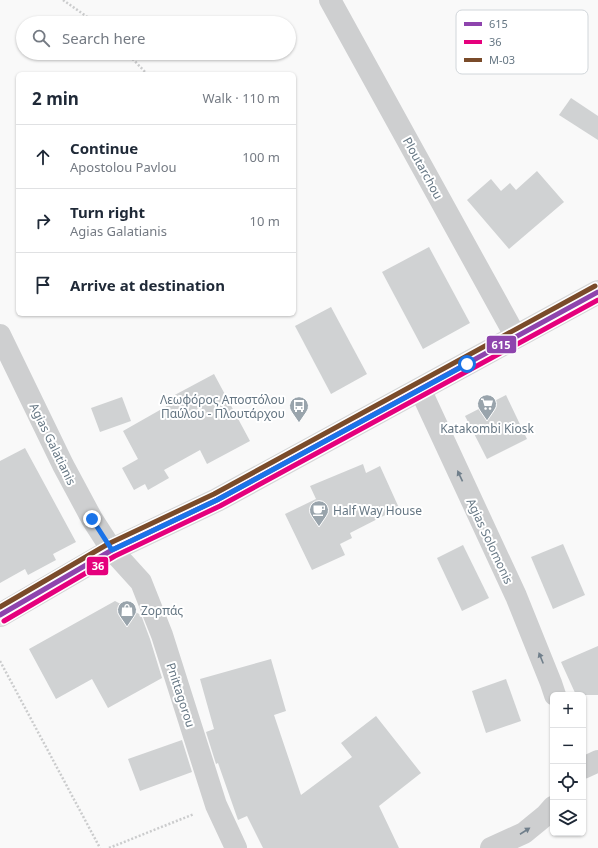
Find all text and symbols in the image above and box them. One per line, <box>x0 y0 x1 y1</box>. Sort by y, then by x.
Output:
legend <box>456 10 588 74</box>
search box <box>16 16 296 60</box>
text: 615 <box>489 16 508 31</box>
icon: search <box>30 27 52 49</box>
text: Search here <box>62 28 145 48</box>
text: 36 <box>489 34 502 49</box>
text: M-03 <box>489 52 515 67</box>
text: 2 min <box>32 87 79 110</box>
text: Walk · 110 m <box>202 89 280 107</box>
street label: Ploutarchou <box>399 134 447 202</box>
text: Continue <box>70 138 138 158</box>
icon: ahead <box>32 146 54 168</box>
text: 100 m <box>242 148 280 166</box>
text: Apostolou Pavlou <box>70 158 177 176</box>
text: Turn right <box>70 202 145 222</box>
icon: right <box>32 210 54 232</box>
text: 10 m <box>250 212 280 230</box>
text: Agias Galatianis <box>70 222 167 240</box>
icon: arrive <box>32 274 54 296</box>
text: Arrive at destination <box>70 275 225 295</box>
line badge: 615 <box>486 335 517 354</box>
text: 615 <box>492 337 510 352</box>
route start <box>458 355 476 373</box>
place label: Λεωφόρος Αποστόλου Παύλου - Πλουτάρχου <box>160 391 285 422</box>
supermarket icon: Katakombi Kiosk <box>476 393 498 421</box>
bus stop icon: Λεωφόρος Αποστόλου Παύλου - Πλουτάρχου <box>288 395 310 423</box>
street label: Agias Galatianis <box>26 400 80 488</box>
place label: Katakombi Kiosk <box>440 420 534 437</box>
one-way arrow <box>457 470 463 482</box>
street label: Agias Solomonis <box>463 495 517 587</box>
cafe icon: Half Way House <box>308 499 330 527</box>
place label: Half Way House <box>333 502 422 519</box>
route end <box>83 510 101 528</box>
line badge: 36 <box>86 556 109 576</box>
text: 36 <box>92 558 104 573</box>
shop icon: Ζορπάς <box>116 599 138 627</box>
place label: Ζορπάς <box>141 602 183 619</box>
one-way arrow <box>538 652 544 664</box>
street label: Pnittagorou <box>163 660 199 730</box>
map controls <box>550 692 586 836</box>
button: + <box>550 692 586 728</box>
button: − <box>550 728 586 764</box>
button: locate <box>550 764 586 800</box>
button: layers <box>550 800 586 836</box>
one-way arrow <box>519 828 530 835</box>

